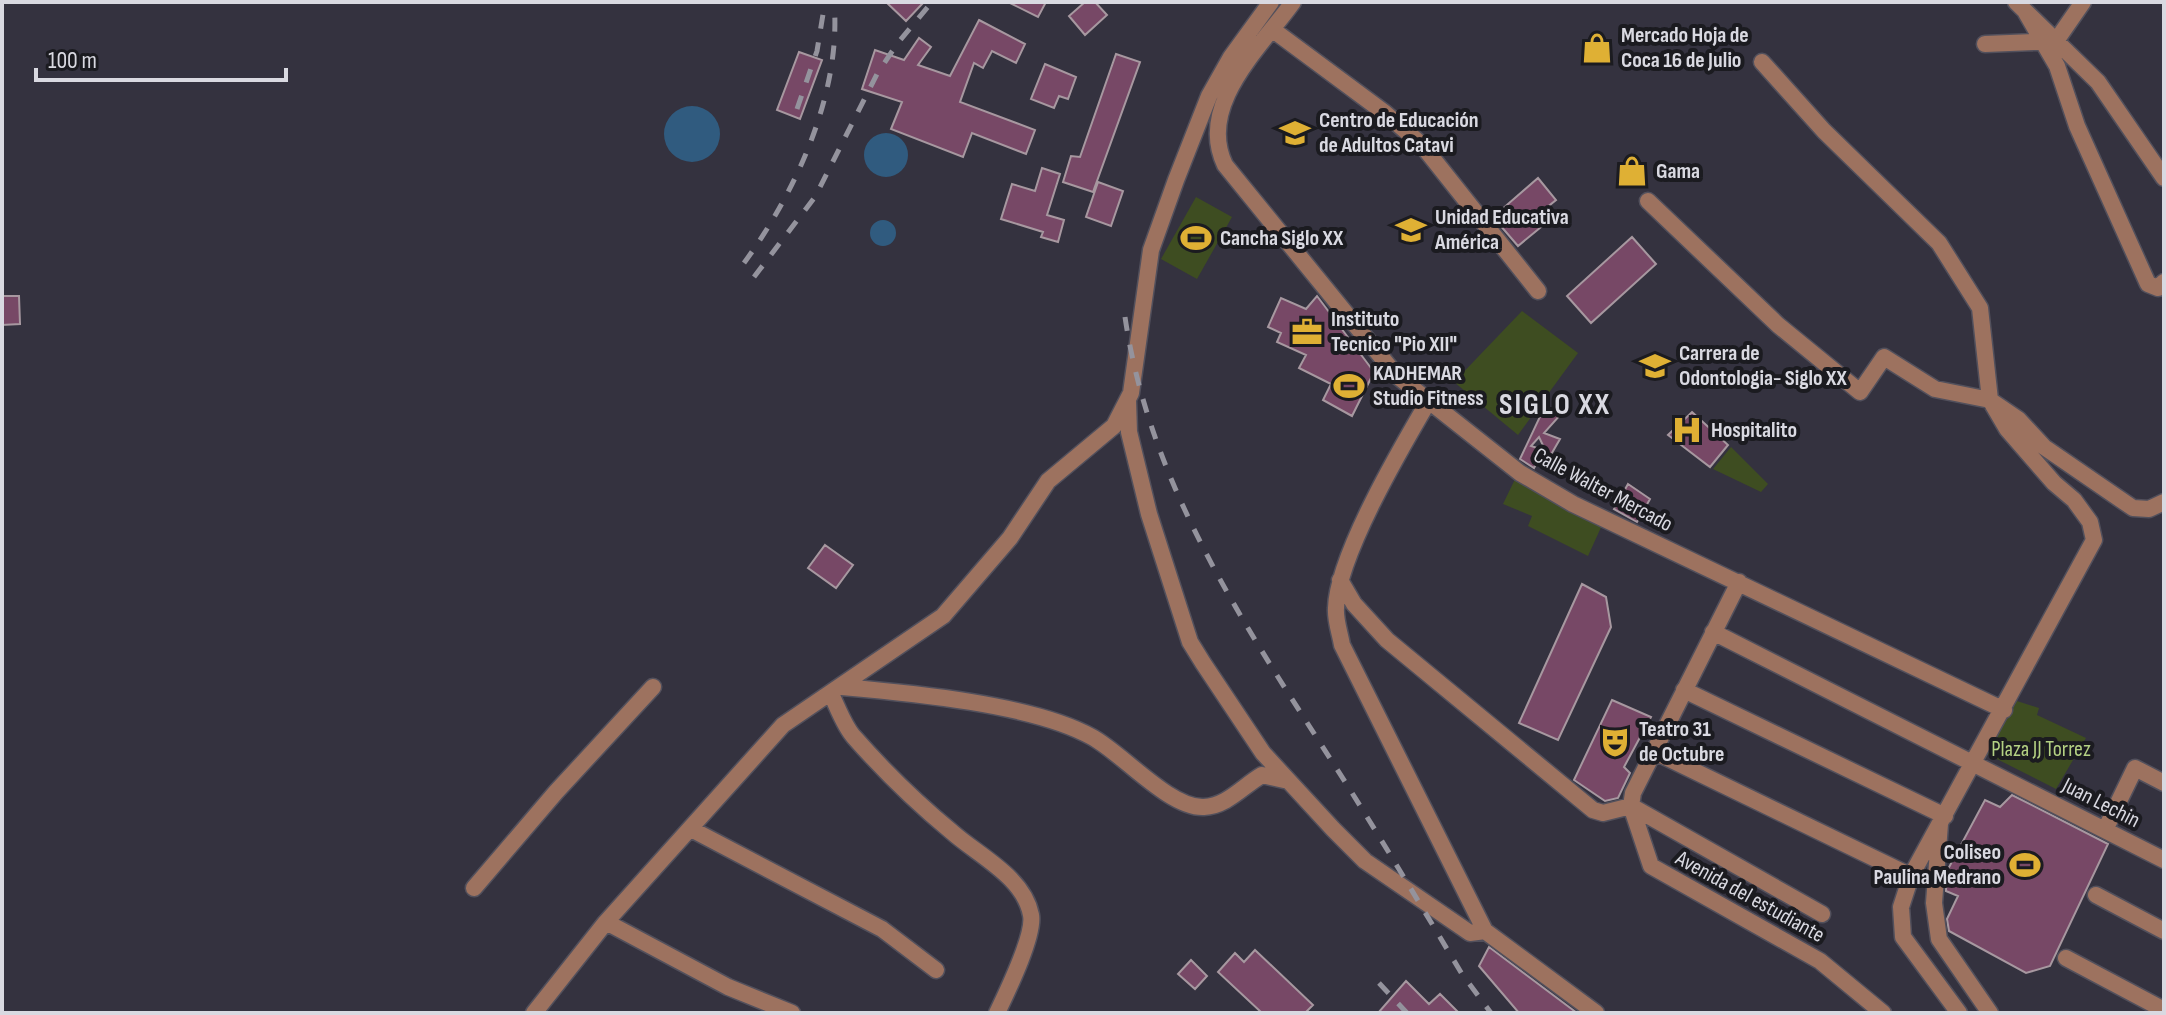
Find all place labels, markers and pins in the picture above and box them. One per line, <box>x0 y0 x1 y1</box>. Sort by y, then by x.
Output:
place label: Mercado Hoja de Coca 16 de Julio <box>1621 22 1749 74</box>
shop icon: Mercado Hoja de Coca 16 de Julio <box>1580 31 1614 65</box>
place label: Centro de Educación de Adultos Catavi <box>1319 107 1479 159</box>
school or university icon: Centro de Educación de Adultos Catavi <box>1278 116 1312 150</box>
shop icon: Gama <box>1615 154 1649 188</box>
place label: Gama <box>1656 158 1700 185</box>
place label: Unidad Educativa América <box>1434 204 1569 256</box>
school or university icon: Unidad Educativa América <box>1394 213 1428 247</box>
sports icon: Cancha Siglo XX <box>1179 221 1213 255</box>
place label: Cancha Siglo XX <box>1220 225 1344 252</box>
place label: Instituto Tecnico "Pio XII" <box>1331 306 1457 358</box>
office icon: Instituto Tecnico "Pio XII" <box>1290 315 1324 349</box>
place label: Carrera de Odontologia- Siglo XX <box>1679 340 1848 392</box>
school or university icon: Carrera de Odontologia- Siglo XX <box>1638 349 1672 383</box>
place label: KADHEMAR Studio Fitness <box>1373 360 1484 412</box>
sports icon: KADHEMAR Studio Fitness <box>1332 369 1366 403</box>
hospital icon: Hospitalito <box>1670 413 1704 447</box>
place label: Hospitalito <box>1711 417 1797 444</box>
place label: Teatro 31 de Octubre <box>1639 716 1724 768</box>
theatre icon: Teatro 31 de Octubre <box>1598 725 1632 759</box>
place label: Coliseo Paulina Medrano <box>1873 839 2001 891</box>
sports icon: Coliseo Paulina Medrano <box>2008 848 2042 882</box>

